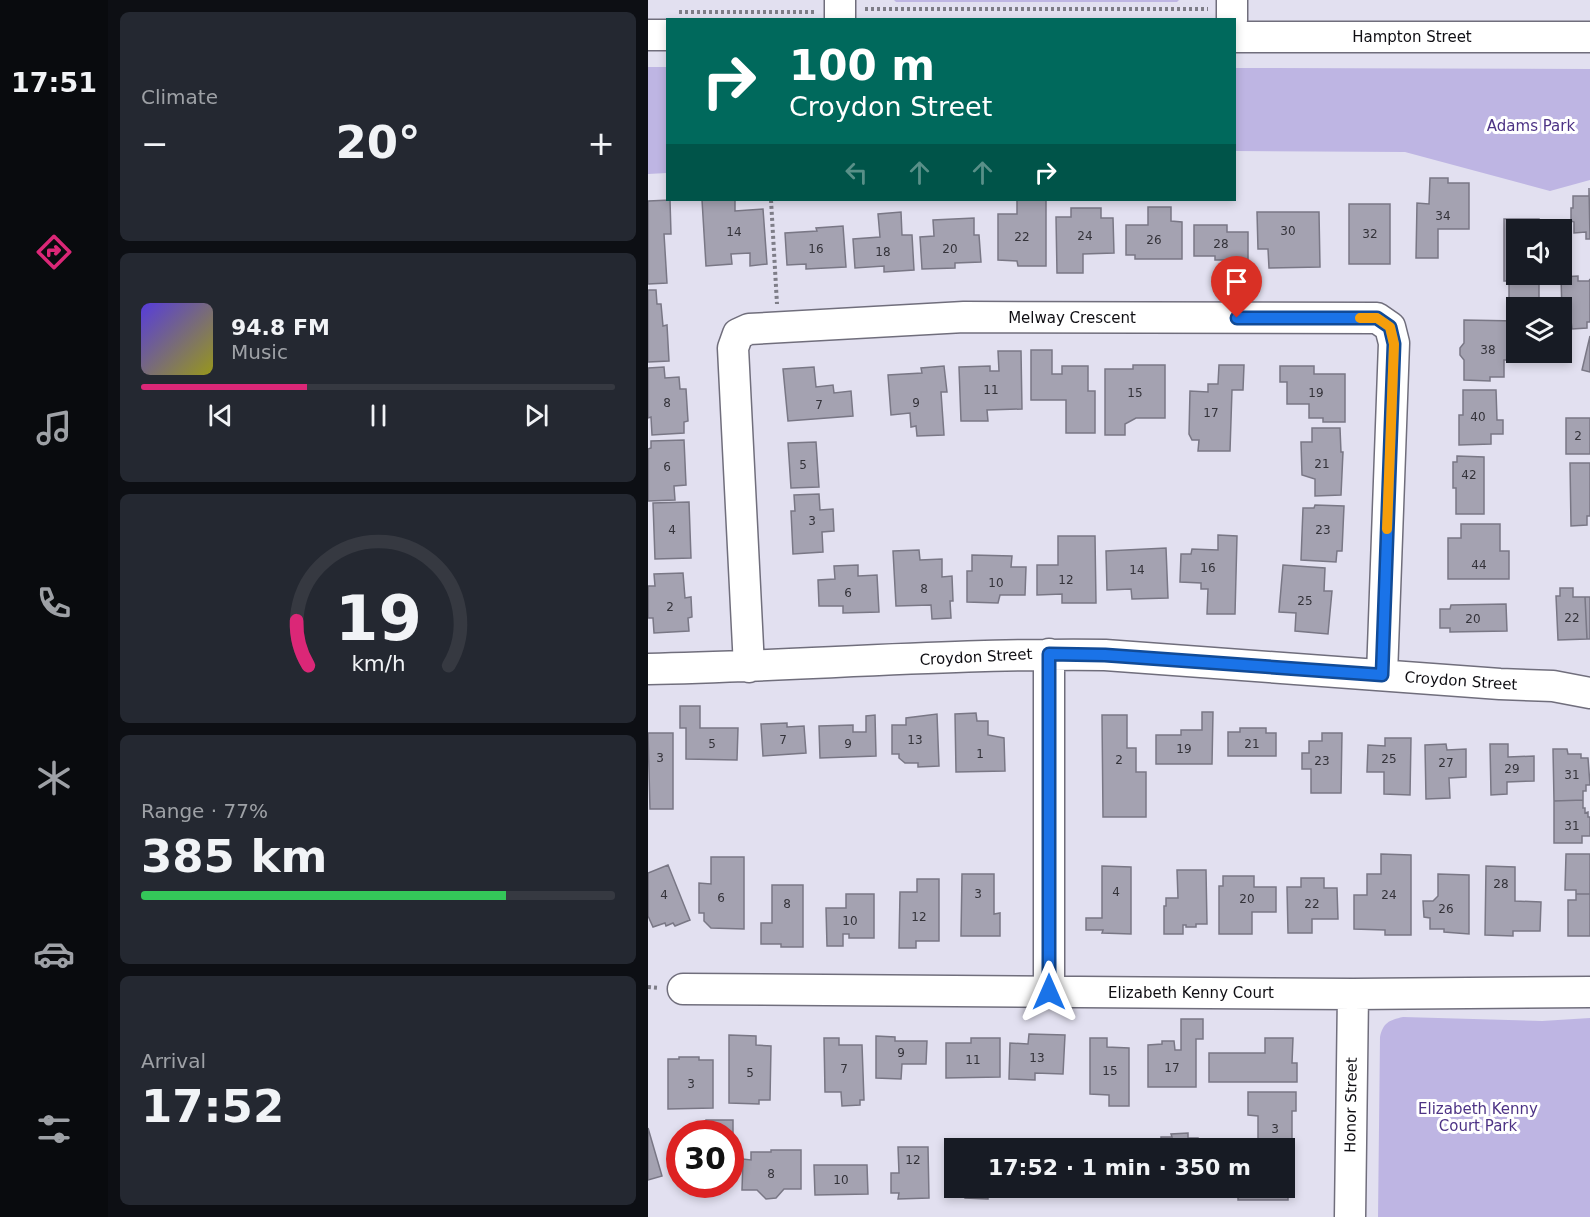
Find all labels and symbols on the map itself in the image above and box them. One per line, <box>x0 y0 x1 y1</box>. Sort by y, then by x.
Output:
street label: Hampton Street <box>1352 28 1472 46</box>
park label: Adams Park <box>1487 117 1575 135</box>
house number: 34 <box>1435 209 1451 223</box>
house number: 30 <box>1280 224 1296 238</box>
house number: 14 <box>726 225 742 239</box>
house number: 32 <box>1362 227 1378 241</box>
house number: 24 <box>1077 229 1093 243</box>
house number: 22 <box>1014 230 1030 244</box>
house number: 26 <box>1146 233 1162 247</box>
house number: 28 <box>1213 237 1229 251</box>
house number: 16 <box>808 242 824 256</box>
house number: 20 <box>942 242 958 256</box>
house number: 18 <box>875 245 891 259</box>
pin <box>1211 256 1262 318</box>
street label: Melway Crescent <box>1008 309 1136 327</box>
house number: 38 <box>1480 343 1496 357</box>
house number: 11 <box>983 383 999 397</box>
house number: 15 <box>1127 386 1143 400</box>
house number: 19 <box>1308 386 1324 400</box>
house number: 8 <box>663 396 671 410</box>
house number: 9 <box>912 396 920 410</box>
house number: 7 <box>815 398 823 412</box>
house number: 17 <box>1203 406 1219 420</box>
house number: 40 <box>1470 410 1486 424</box>
house number: 2 <box>1574 429 1582 443</box>
house number: 21 <box>1314 457 1330 471</box>
house number: 5 <box>799 458 807 472</box>
house number: 6 <box>663 460 671 474</box>
house number: 42 <box>1461 468 1477 482</box>
house number: 3 <box>808 514 816 528</box>
house number: 4 <box>668 523 676 537</box>
house number: 23 <box>1315 523 1331 537</box>
house number: 44 <box>1471 558 1487 572</box>
house number: 16 <box>1200 561 1216 575</box>
house number: 14 <box>1129 563 1145 577</box>
house number: 12 <box>1058 573 1074 587</box>
house number: 10 <box>988 576 1004 590</box>
house number: 8 <box>920 582 928 596</box>
house number: 6 <box>844 586 852 600</box>
house number: 25 <box>1297 594 1313 608</box>
house number: 2 <box>666 600 674 614</box>
house number: 22 <box>1564 611 1580 625</box>
house number: 20 <box>1465 612 1481 626</box>
street label: Croydon Street <box>919 645 1033 669</box>
street label: Croydon Street <box>1404 668 1518 694</box>
house number: 7 <box>779 733 787 747</box>
house number: 13 <box>907 733 923 747</box>
house number: 5 <box>708 737 716 751</box>
house number: 9 <box>844 737 852 751</box>
house number: 21 <box>1244 737 1260 751</box>
house number: 19 <box>1176 742 1192 756</box>
house number: 1 <box>976 747 984 761</box>
house number: 3 <box>656 751 664 765</box>
house number: 25 <box>1381 752 1397 766</box>
house number: 2 <box>1115 753 1123 767</box>
house number: 23 <box>1314 754 1330 768</box>
house number: 27 <box>1438 756 1454 770</box>
house number: 29 <box>1504 762 1520 776</box>
house number: 31 <box>1564 768 1580 782</box>
house number: 31 <box>1564 819 1580 833</box>
house number: 28 <box>1493 877 1509 891</box>
house number: 4 <box>1112 885 1120 899</box>
house number: 3 <box>974 887 982 901</box>
house number: 4 <box>660 888 668 902</box>
house number: 24 <box>1381 888 1397 902</box>
house number: 6 <box>717 891 725 905</box>
house number: 20 <box>1239 892 1255 906</box>
house number: 8 <box>783 897 791 911</box>
house number: 22 <box>1304 897 1320 911</box>
house number: 26 <box>1438 902 1454 916</box>
house number: 12 <box>911 910 927 924</box>
house number: 10 <box>842 914 858 928</box>
position arrow <box>1017 960 1081 1024</box>
street label: Elizabeth Kenny Court <box>1108 984 1274 1002</box>
house number: 9 <box>897 1046 905 1060</box>
house number: 13 <box>1029 1051 1045 1065</box>
house number: 11 <box>965 1053 981 1067</box>
street label: Honor Street <box>1341 1057 1361 1153</box>
house number: 17 <box>1164 1061 1180 1075</box>
house number: 7 <box>840 1062 848 1076</box>
house number: 15 <box>1102 1064 1118 1078</box>
house number: 5 <box>746 1066 754 1080</box>
house number: 3 <box>687 1077 695 1091</box>
park label: Elizabeth Kenny Court Park <box>1418 1100 1538 1135</box>
speed limit sign: 30 <box>666 1120 744 1198</box>
house number: 3 <box>1271 1122 1279 1136</box>
house number: 12 <box>905 1153 921 1167</box>
house number: 8 <box>767 1167 775 1181</box>
house number: 10 <box>833 1173 849 1187</box>

